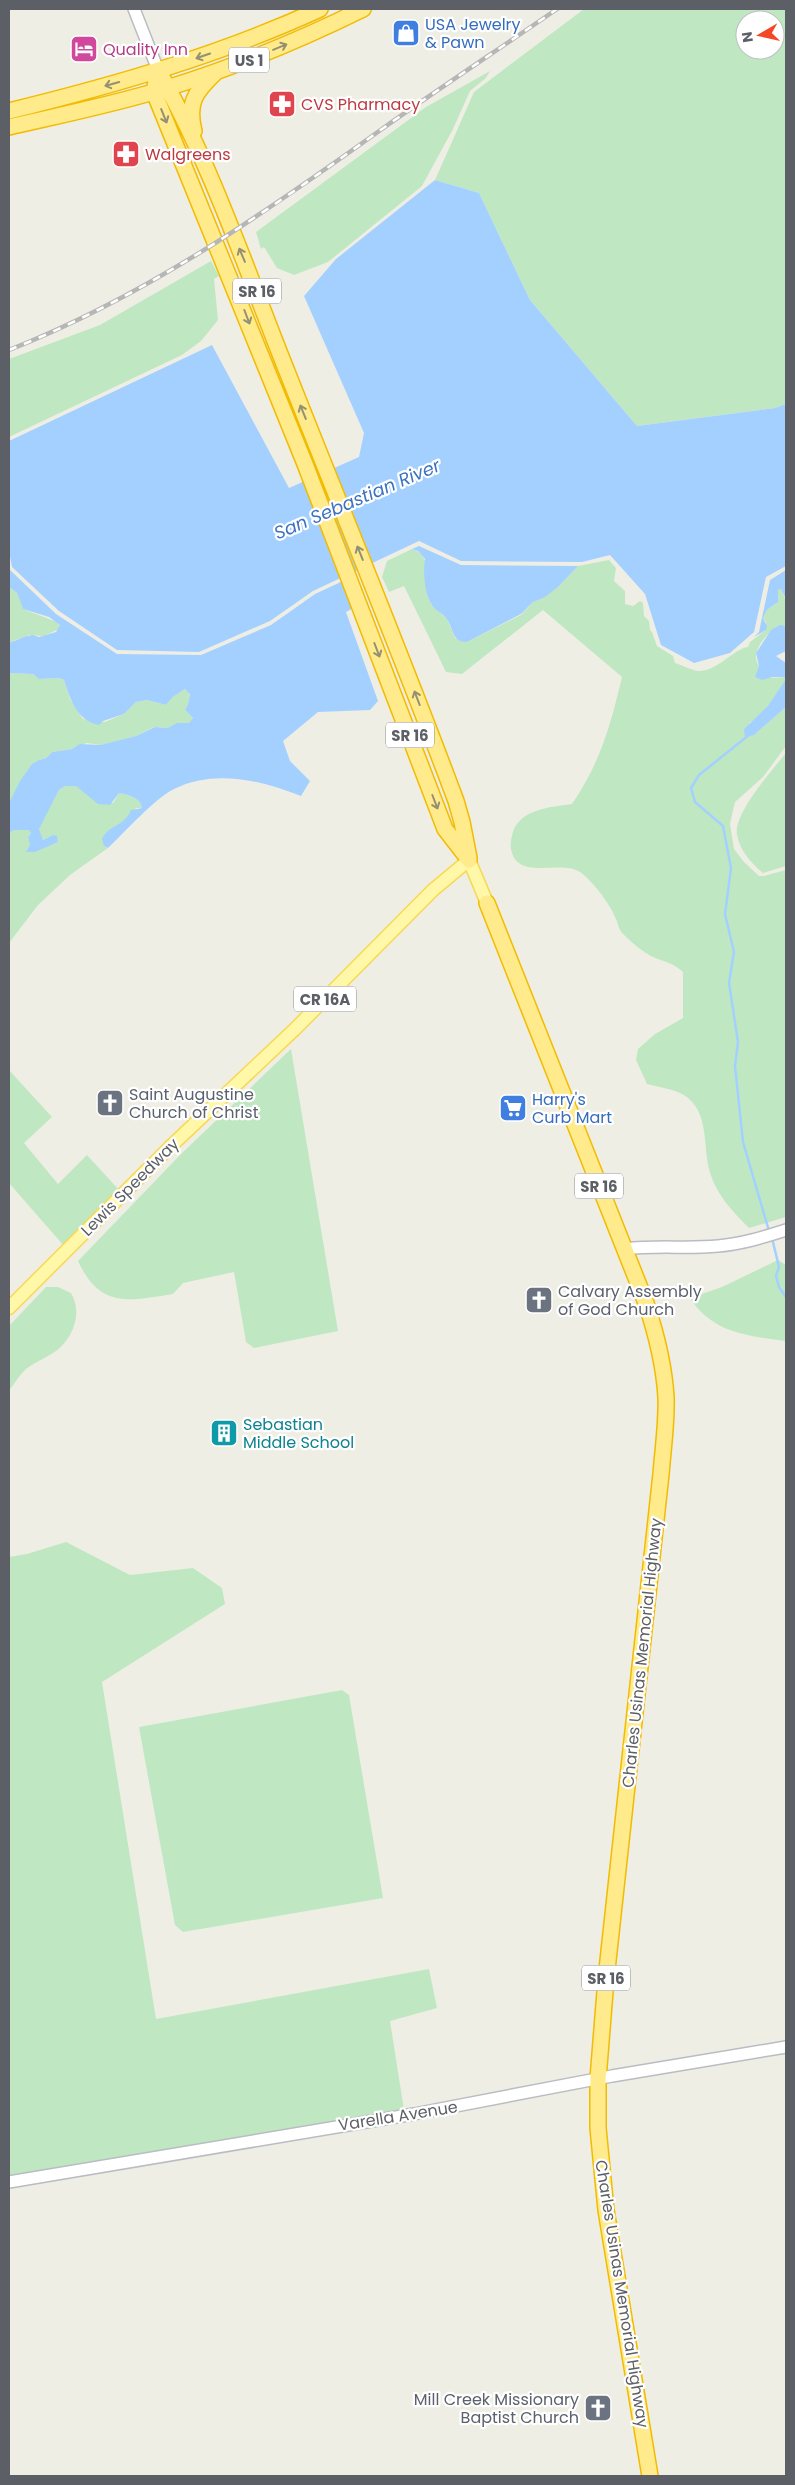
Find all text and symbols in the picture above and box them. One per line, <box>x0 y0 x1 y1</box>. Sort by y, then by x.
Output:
north arrow <box>735 10 785 60</box>
place label: USA Jewelry & Pawn <box>425 13 521 54</box>
shop icon: USA Jewelry & Pawn <box>391 18 421 48</box>
text: N <box>736 30 758 44</box>
hotel icon: Quality Inn <box>69 34 99 64</box>
place label: Quality Inn <box>103 38 188 61</box>
one-way arrow <box>272 42 287 51</box>
road number: US 1 <box>229 48 269 72</box>
one-way arrow <box>195 51 211 61</box>
one-way arrow <box>104 80 120 89</box>
pharmacy icon: CVS Pharmacy <box>267 89 297 119</box>
place label: CVS Pharmacy <box>301 93 420 116</box>
one-way arrow <box>160 108 169 123</box>
pharmacy icon: Walgreens <box>111 139 141 169</box>
place label: Walgreens <box>145 143 231 166</box>
one-way arrow <box>236 248 246 263</box>
road number: SR 16 <box>233 278 281 304</box>
one-way arrow <box>243 309 252 324</box>
one-way arrow <box>298 405 307 420</box>
water label: San Sebastian River <box>270 452 445 545</box>
one-way arrow <box>355 546 364 561</box>
one-way arrow <box>373 642 382 658</box>
one-way arrow <box>412 690 421 706</box>
road number: SR 16 <box>386 722 434 748</box>
one-way arrow <box>431 794 440 810</box>
road number: CR 16A <box>294 986 356 1012</box>
place label: Saint Augustine Church of Christ <box>129 1083 259 1124</box>
church icon: Saint Augustine Church of Christ <box>95 1088 125 1118</box>
place label: Harry's Curb Mart <box>532 1088 612 1129</box>
supermarket icon: Harry's Curb Mart <box>498 1093 528 1123</box>
street label: Lewis Speedway <box>76 1133 184 1241</box>
road number: SR 16 <box>575 1174 623 1198</box>
place label: Calvary Assembly of God Church <box>558 1280 702 1321</box>
church icon: Calvary Assembly of God Church <box>524 1285 554 1315</box>
place label: Sebastian Middle School <box>243 1413 354 1454</box>
building icon: Sebastian Middle School <box>209 1418 239 1448</box>
street label: Charles Usinas Memorial Highway <box>616 1517 668 1789</box>
road number: SR 16 <box>582 1966 630 1990</box>
street label: Varella Avenue <box>337 2095 459 2137</box>
street label: Charles Usinas Memorial Highway <box>589 2158 655 2430</box>
place label: Mill Creek Missionary Baptist Church <box>414 2388 579 2429</box>
church icon: Mill Creek Missionary Baptist Church <box>583 2393 613 2423</box>

